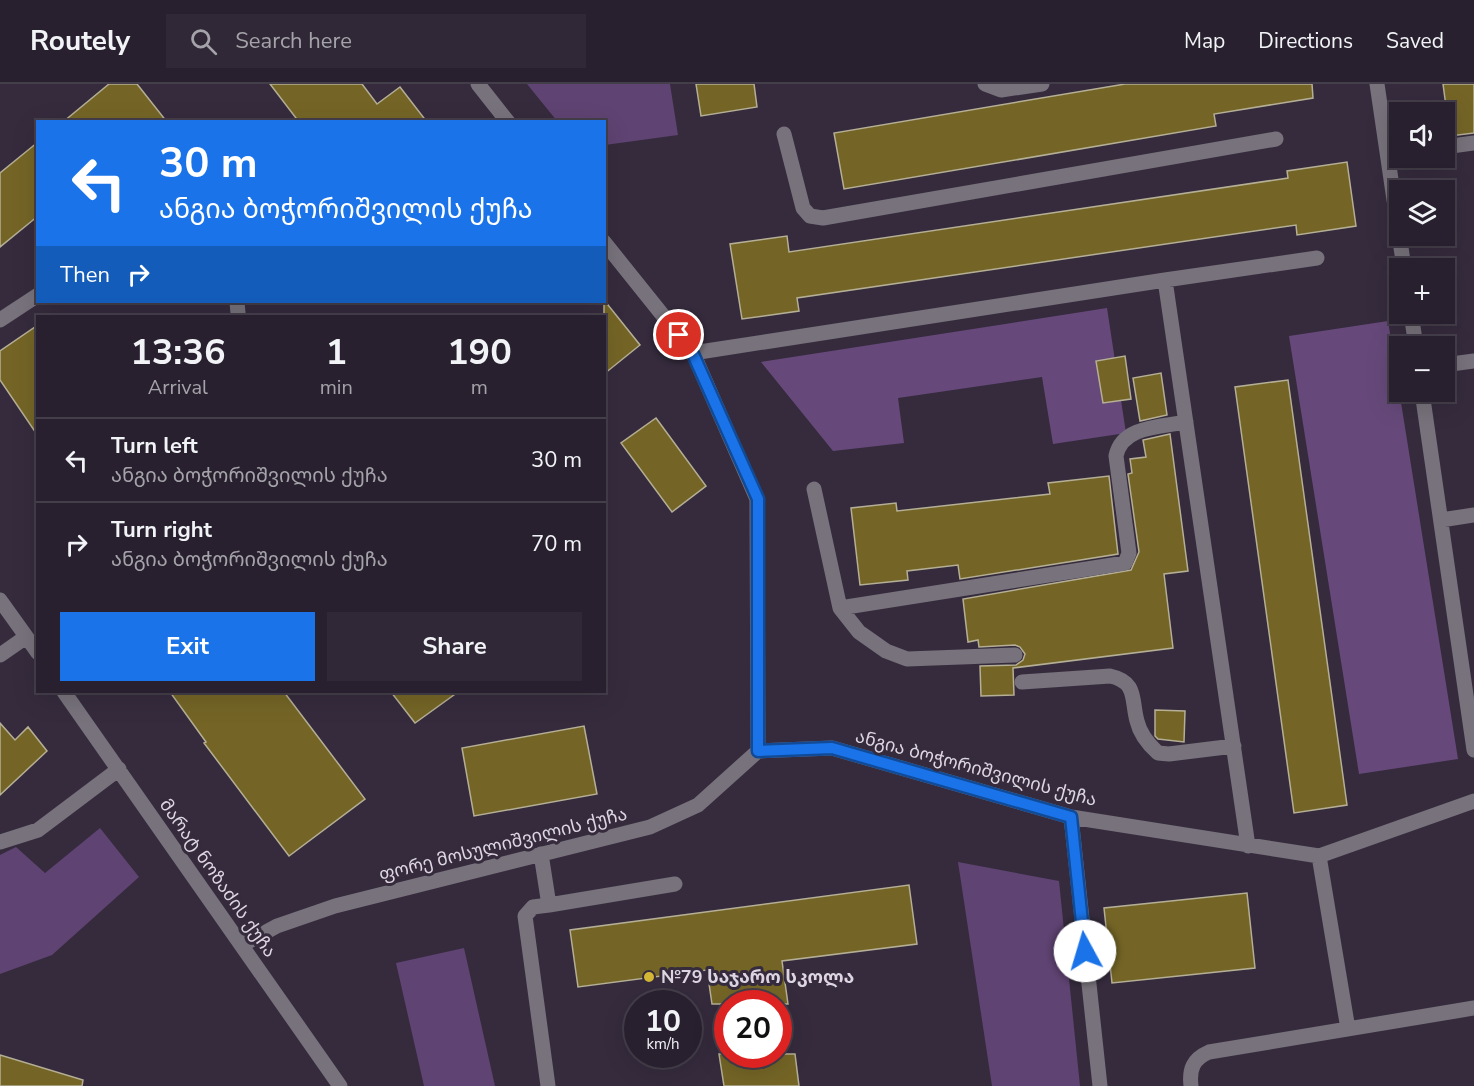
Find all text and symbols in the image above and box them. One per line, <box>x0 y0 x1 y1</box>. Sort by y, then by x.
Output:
search box <box>166 14 586 68</box>
text: Routely <box>30 22 130 60</box>
icon: search <box>187 25 220 58</box>
text: Search here <box>235 26 352 56</box>
text: Map <box>1184 27 1225 55</box>
text: Directions <box>1258 27 1353 55</box>
text: Saved <box>1386 27 1444 55</box>
map controls <box>1389 102 1455 402</box>
button: sound <box>1389 102 1455 168</box>
text: 30 m <box>159 135 258 192</box>
icon: left <box>60 144 138 222</box>
button: layers <box>1389 180 1455 246</box>
text: ანგია ბოჭორიშვილის ქუჩა <box>159 191 533 228</box>
icon: right <box>122 258 155 291</box>
button: + <box>1389 258 1455 324</box>
text: Then <box>60 260 110 290</box>
pin <box>653 309 704 360</box>
icon: arrive <box>662 318 695 351</box>
text: 13:36 <box>130 328 226 377</box>
text: 1 <box>325 328 347 377</box>
text: 190 <box>447 328 512 377</box>
button: − <box>1389 336 1455 402</box>
text: Arrival <box>148 374 208 401</box>
text: min <box>320 374 353 401</box>
text: m <box>471 374 488 401</box>
text: Turn left <box>111 431 198 461</box>
icon: left <box>60 444 93 477</box>
text: 30 m <box>531 445 582 475</box>
text: ანგია ბოჭორიშვილის ქუჩა <box>111 462 388 489</box>
text: Turn right <box>111 515 212 545</box>
icon: right <box>60 528 93 561</box>
text: 70 m <box>531 529 582 559</box>
text: ანგია ბოჭორიშვილის ქუჩა <box>111 546 388 573</box>
button: Exit <box>60 612 315 681</box>
button: Share <box>327 612 582 681</box>
street label: ანგია ბოჭორიშვილის ქუჩა <box>853 724 1099 812</box>
street label: მარატ ნოზაძის ქუჩა <box>154 794 282 962</box>
street label: ფორე მოსულიშვილის ქუჩა <box>377 802 629 886</box>
position arrow <box>1053 919 1117 983</box>
place label: №79 საჯარო სკოლა <box>661 965 854 989</box>
marker: №79 საჯარო სკოლა <box>642 970 656 984</box>
speed limit sign: 20 <box>714 990 792 1068</box>
text: 10 <box>645 1001 681 1042</box>
text: km/h <box>646 1034 680 1054</box>

